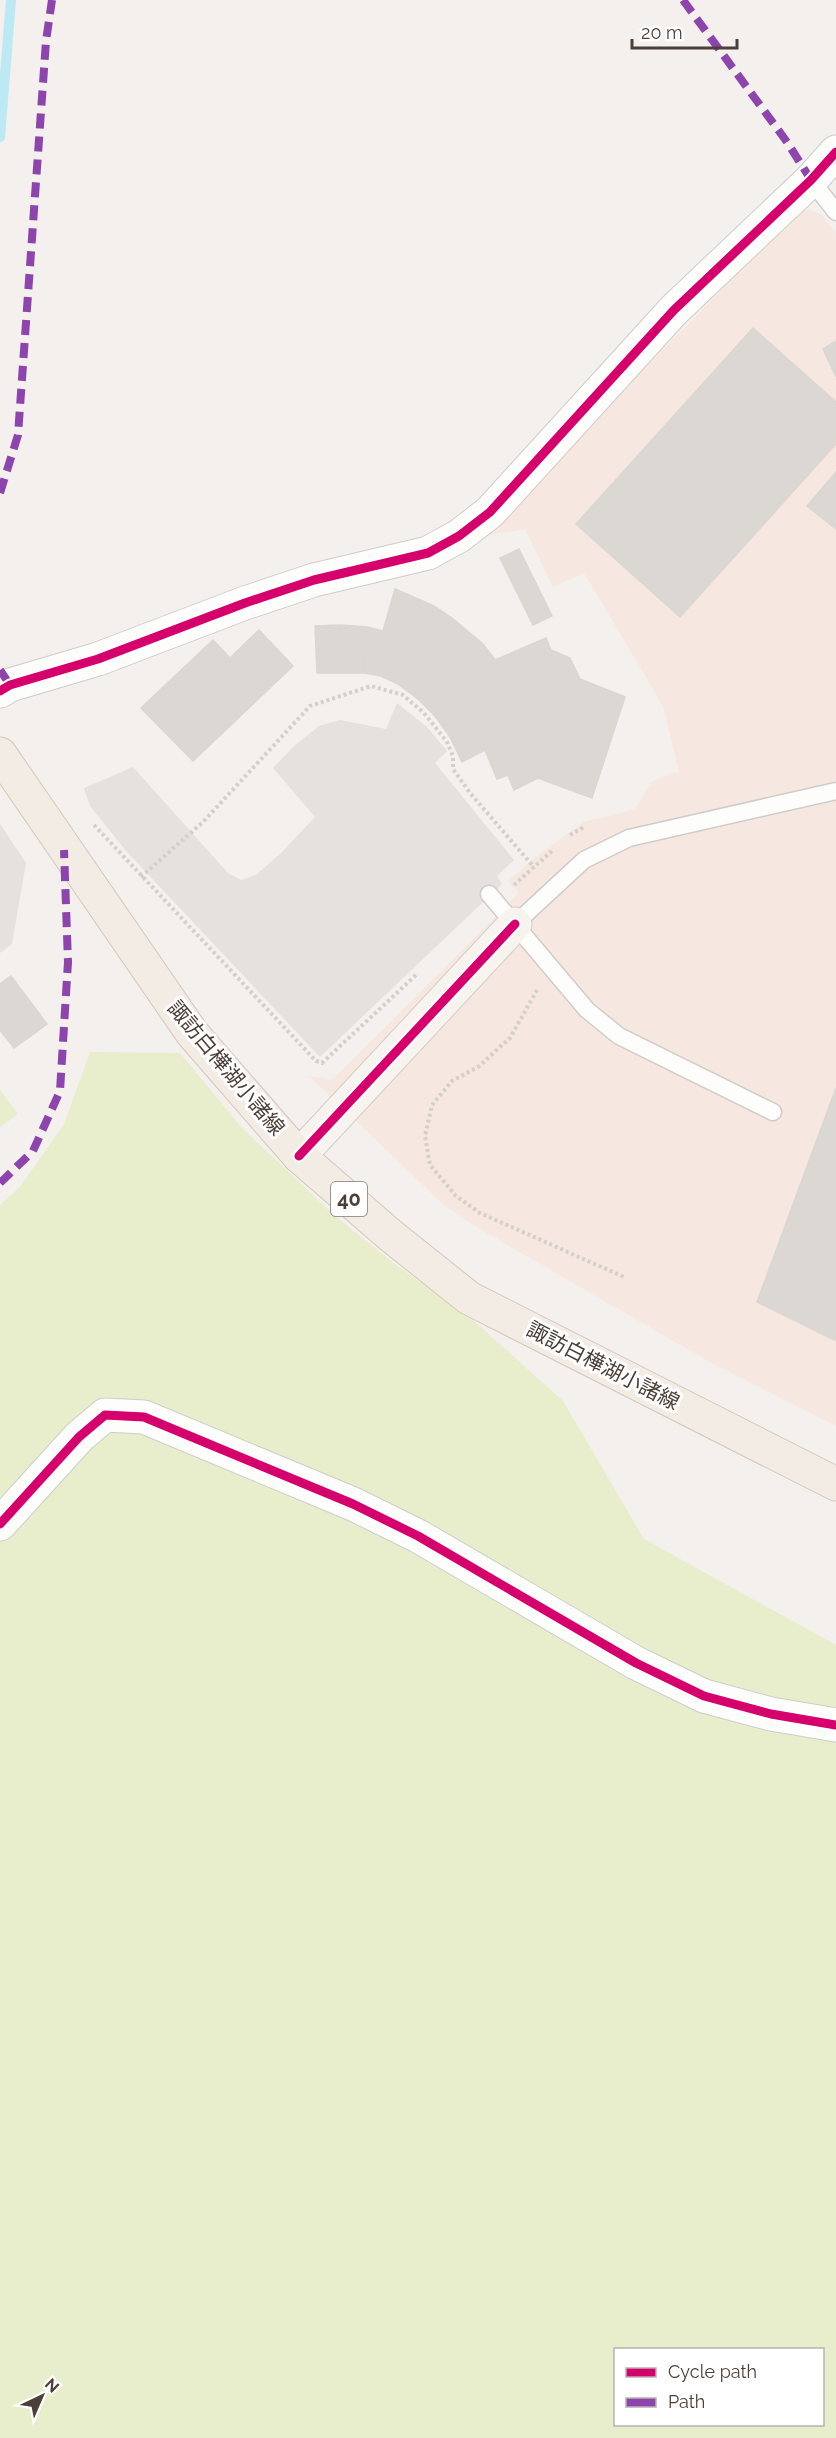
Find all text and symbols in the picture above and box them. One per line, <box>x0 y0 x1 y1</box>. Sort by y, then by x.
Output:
scale bar <box>632 12 737 50</box>
text: 20 m <box>641 22 683 43</box>
street label: 諏訪白樺湖小諸線 <box>163 995 290 1140</box>
road number: 40 <box>331 1182 367 1216</box>
street label: 諏訪白樺湖小諸線 <box>523 1316 684 1415</box>
legend <box>614 2348 824 2426</box>
text: Cycle path <box>668 2361 757 2382</box>
north arrow <box>12 2366 72 2426</box>
text: N <box>41 2374 63 2397</box>
text: Path <box>668 2391 705 2412</box>

